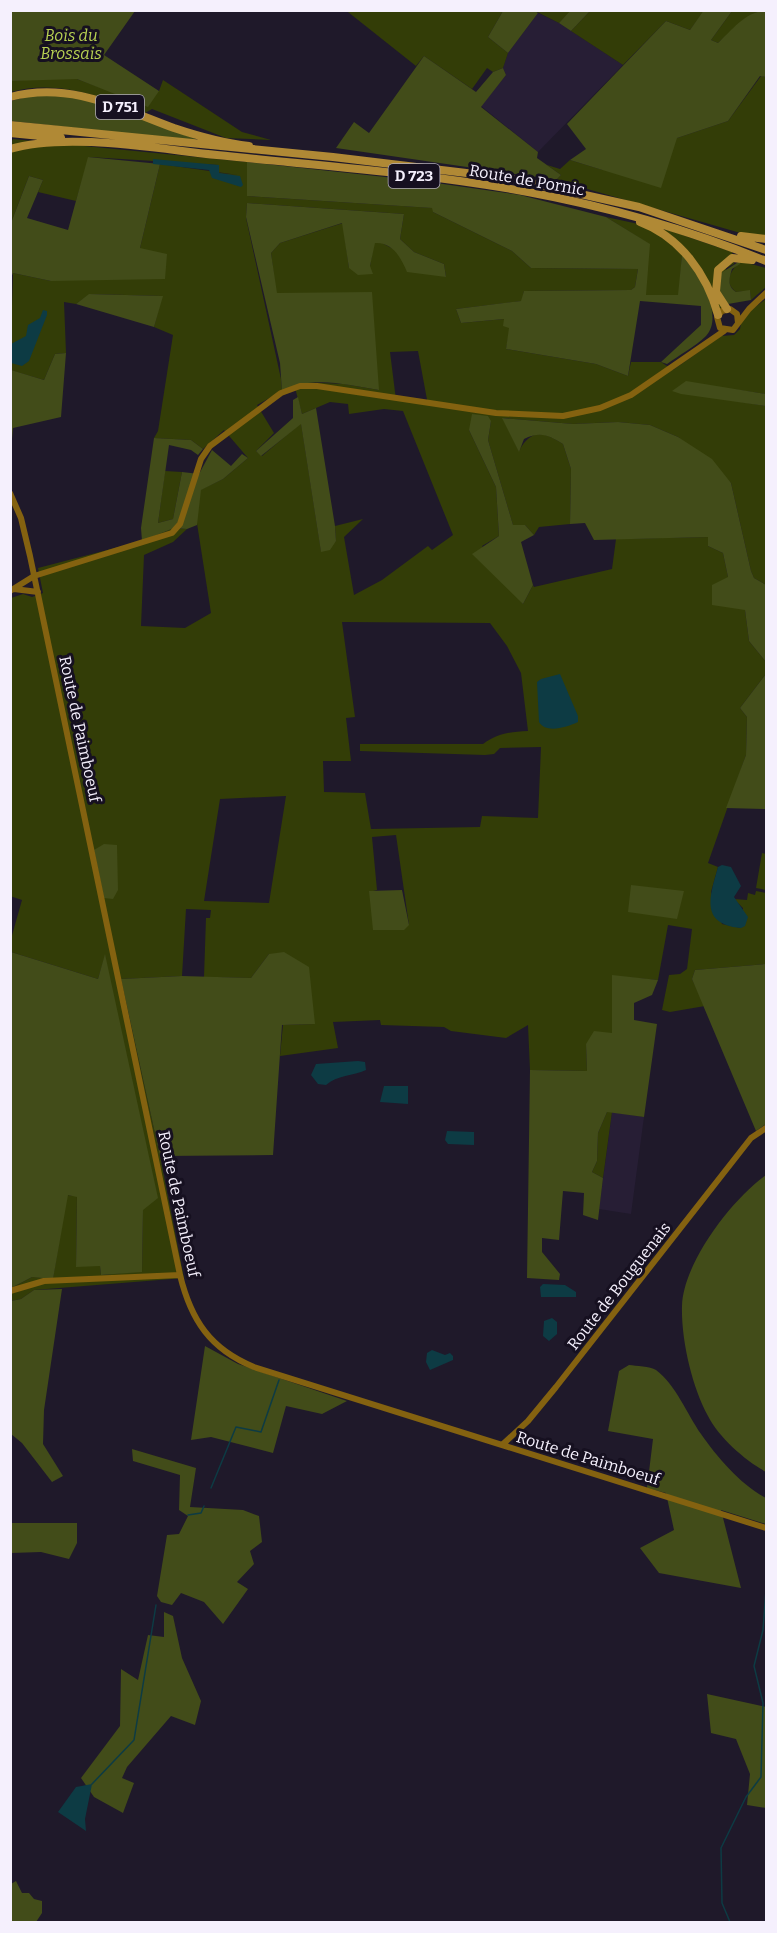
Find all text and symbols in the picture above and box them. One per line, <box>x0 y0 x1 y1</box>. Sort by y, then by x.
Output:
park label: Bois du Brossais <box>40 26 102 63</box>
road number: D 751 <box>96 95 144 119</box>
street label: Route de Pornic <box>468 161 586 199</box>
road number: D 723 <box>388 164 440 188</box>
street label: Route de Paimboeuf <box>55 654 105 805</box>
street label: Route de Paimboeuf <box>154 1129 204 1280</box>
street label: Route de Bouguenais <box>563 1219 675 1353</box>
street label: Route de Paimboeuf <box>514 1427 663 1489</box>

